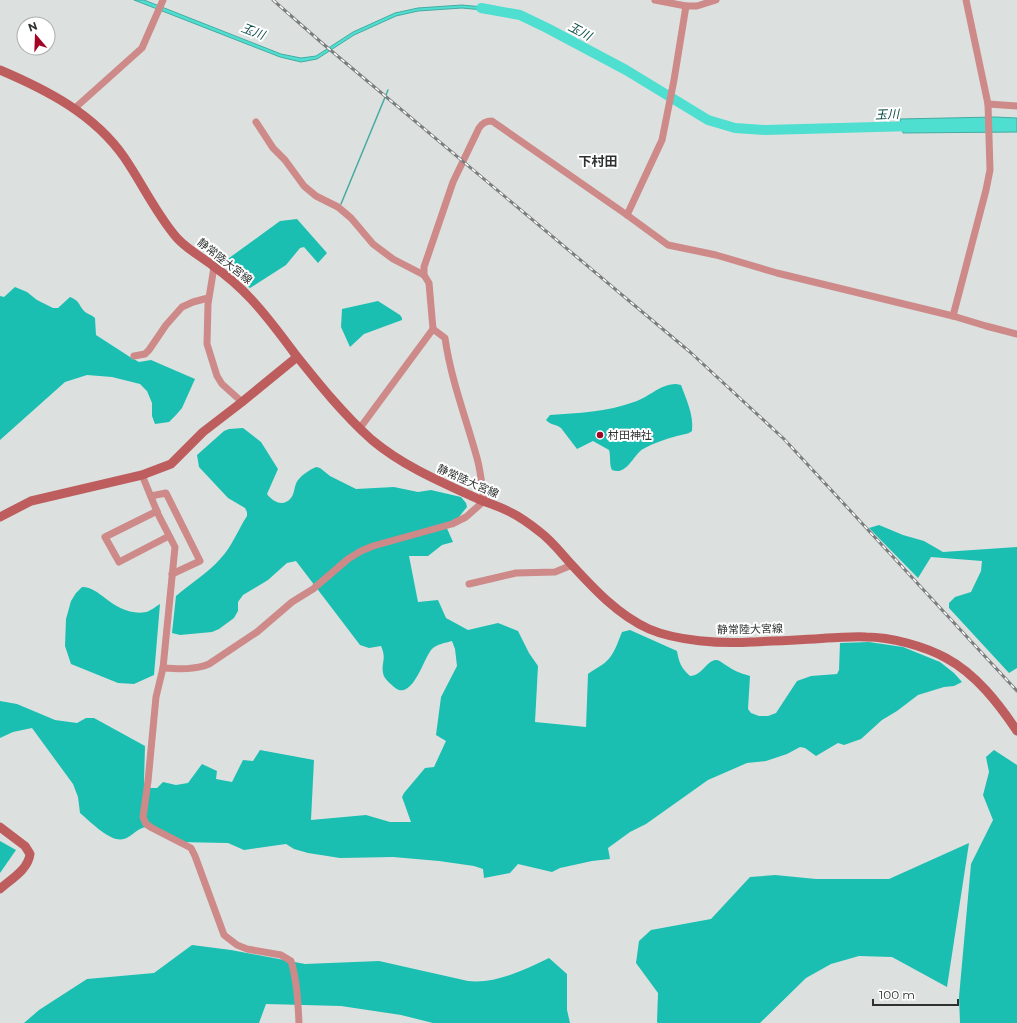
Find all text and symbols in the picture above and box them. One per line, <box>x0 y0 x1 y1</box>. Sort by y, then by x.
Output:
north arrow <box>16 16 56 56</box>
text: N <box>26 18 39 35</box>
water label: 玉川 <box>566 19 596 44</box>
water label: 玉川 <box>239 20 269 43</box>
water label: 玉川 <box>875 106 901 122</box>
district label: 下村田 <box>578 153 618 169</box>
street label: 静常陸大宮線 <box>195 235 255 287</box>
place label: 村田神社 <box>608 428 652 442</box>
marker: 村田神社 <box>595 430 605 440</box>
street label: 静常陸大宮線 <box>435 461 501 501</box>
street label: 静常陸大宮線 <box>717 621 783 637</box>
scale bar <box>873 981 958 1007</box>
text: 100 m <box>879 987 915 1002</box>

